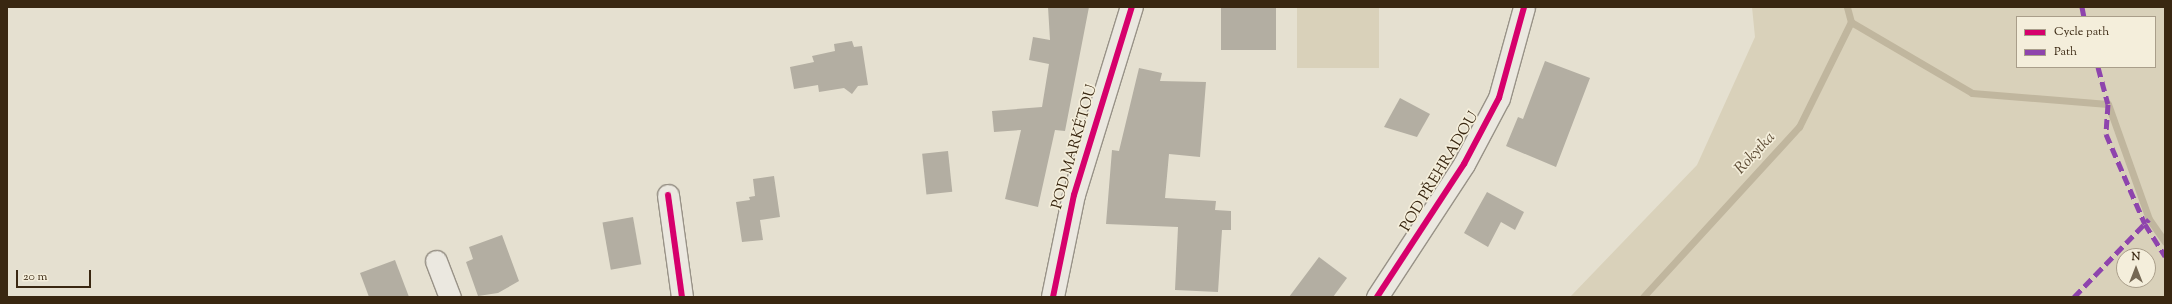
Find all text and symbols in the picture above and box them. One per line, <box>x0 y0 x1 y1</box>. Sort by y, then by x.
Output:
legend <box>2016 16 2156 68</box>
text: Cycle path <box>2054 23 2109 41</box>
text: Path <box>2054 43 2077 61</box>
street label: POD MARKÉTOU <box>1049 83 1101 211</box>
street label: POD PŘEHRADOU <box>1397 109 1483 235</box>
water label: Rokytka <box>1732 129 1780 179</box>
north arrow <box>2116 248 2156 288</box>
text: N <box>2132 249 2140 265</box>
scale bar <box>18 262 93 288</box>
text: 20 m <box>23 268 47 286</box>

